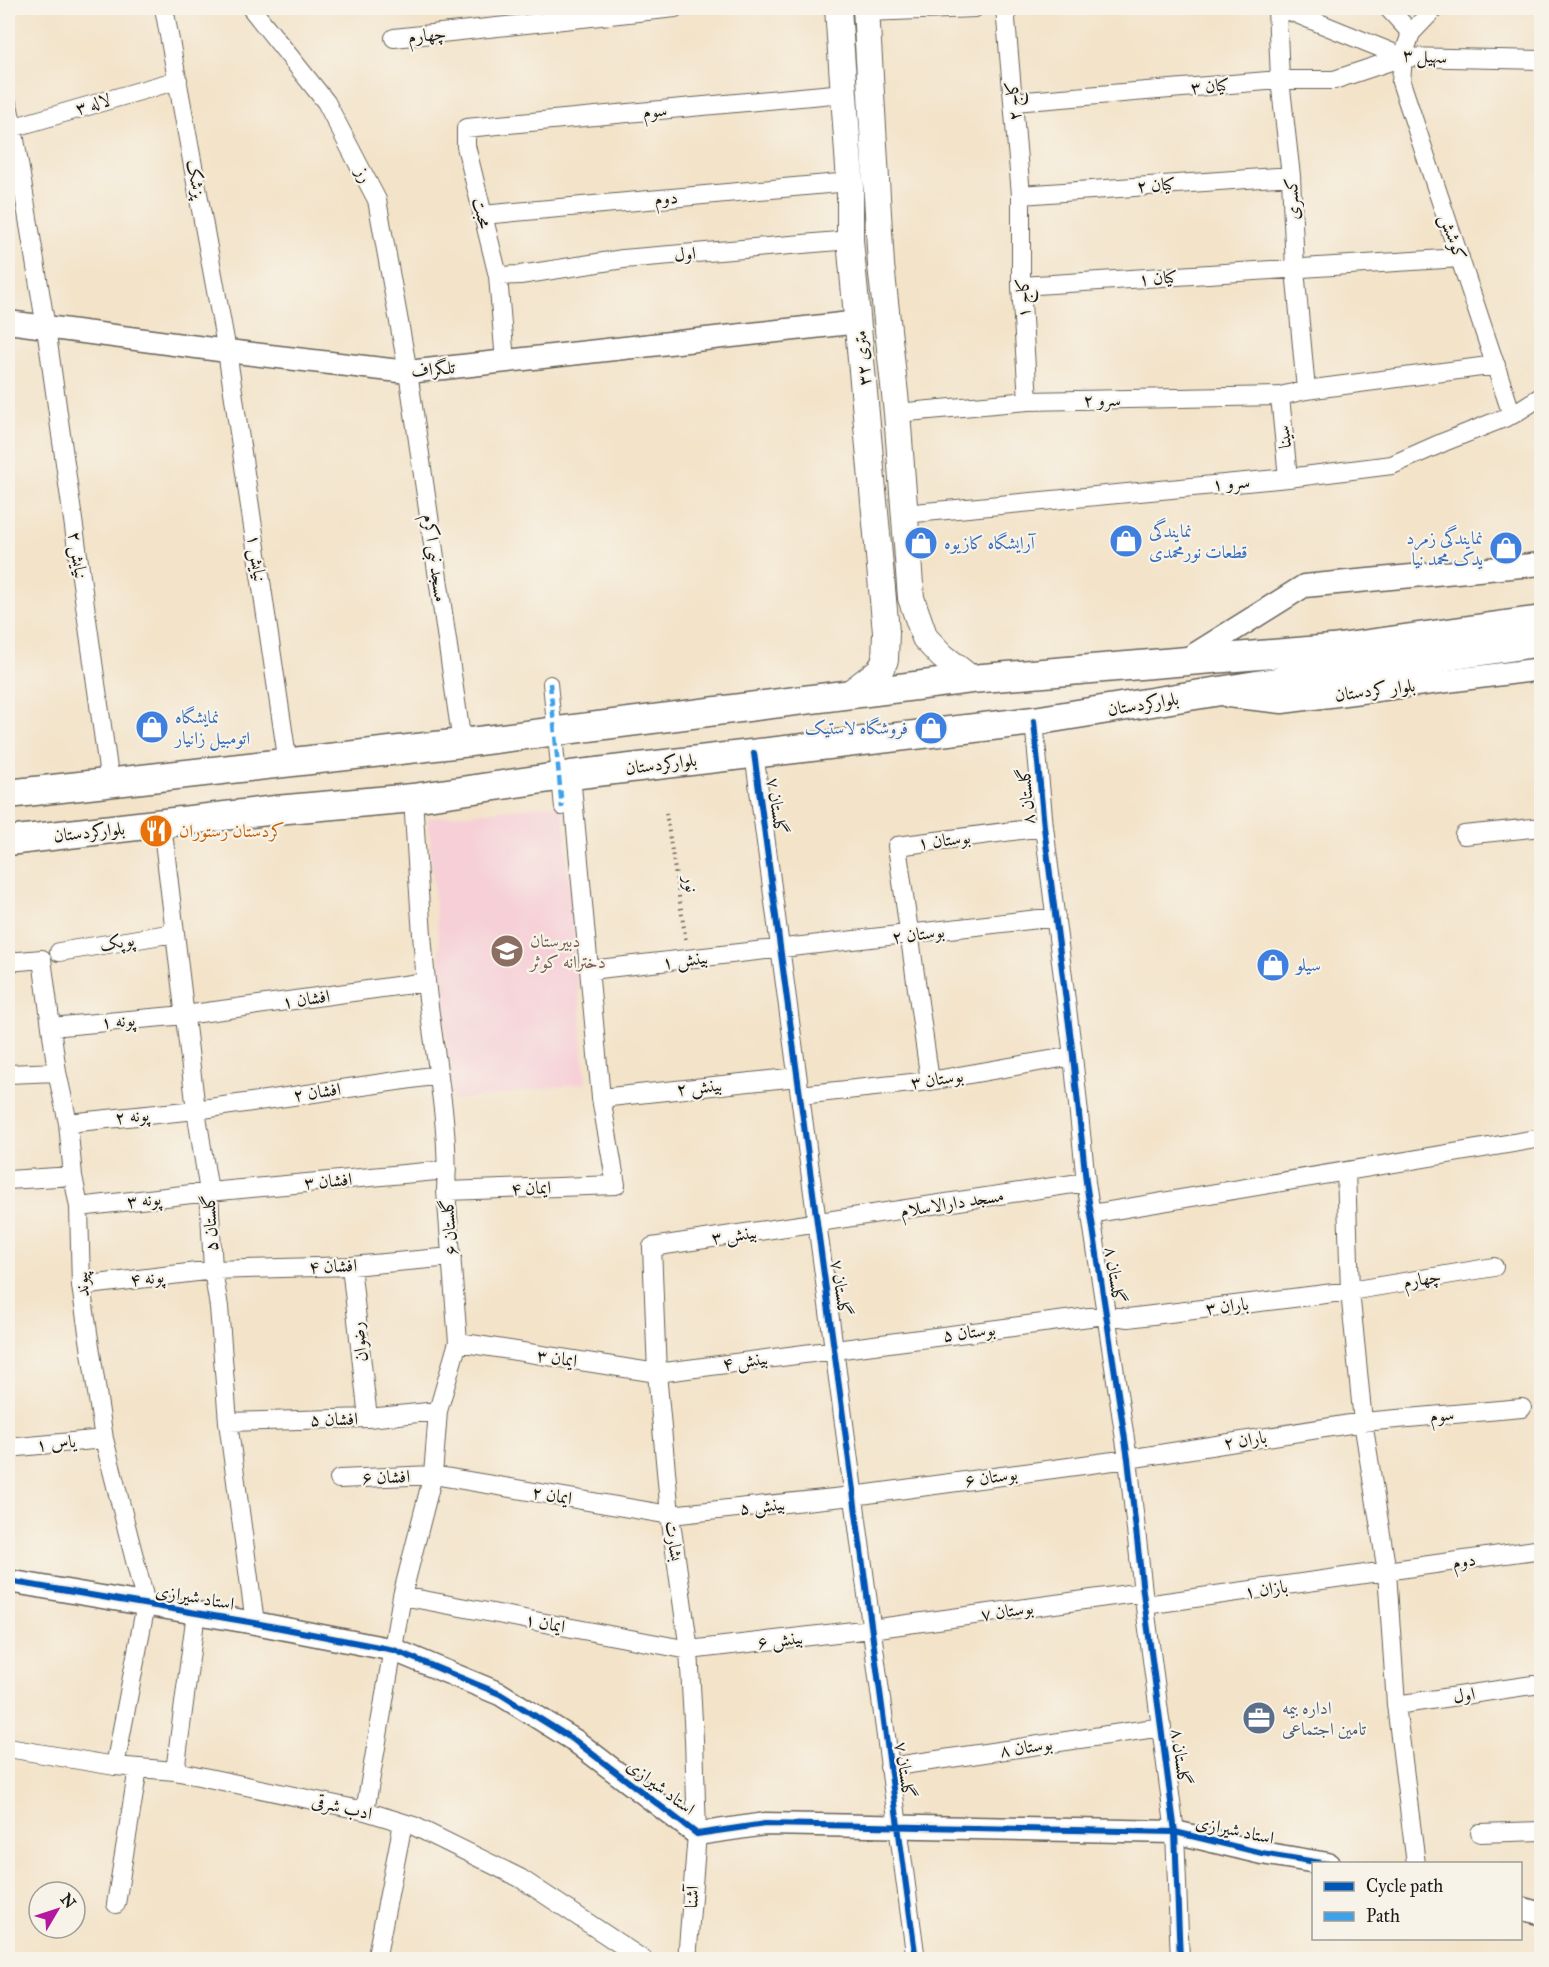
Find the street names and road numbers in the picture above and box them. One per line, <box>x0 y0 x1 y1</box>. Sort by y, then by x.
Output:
street label: چهارم <box>407 22 448 53</box>
street label: سهیل ۳ <box>1402 43 1448 71</box>
street label: کیان ۳ <box>1190 73 1230 99</box>
street label: کاج ۲ <box>1000 80 1031 122</box>
street label: لاله ۳ <box>73 88 113 120</box>
street label: سوم <box>642 99 669 128</box>
street label: پزشک <box>182 158 211 202</box>
street label: رز <box>350 162 377 186</box>
street label: کیان ۲ <box>1136 173 1176 197</box>
street label: کسری <box>1280 177 1305 221</box>
street label: دوم <box>653 186 679 215</box>
street label: محبت <box>468 195 496 231</box>
street label: کوشش <box>1434 211 1471 263</box>
street label: اول <box>673 242 697 266</box>
street label: کیان ۱ <box>1138 266 1178 290</box>
street label: کاج ۱ <box>1011 277 1040 318</box>
street label: ۳۲ متری <box>849 329 875 387</box>
street label: تلگراف <box>410 356 456 383</box>
street label: سرو ۲ <box>1083 389 1121 412</box>
street label: سینا <box>1272 424 1296 450</box>
street label: سرو ۱ <box>1211 470 1251 497</box>
street label: مسجد نبی اکرم <box>413 513 452 604</box>
street label: نیایش ۲ <box>63 530 92 580</box>
street label: نیایش ۱ <box>242 533 271 583</box>
street label: بلوار کردستان <box>1333 674 1417 706</box>
street label: بلوارکردستان <box>1106 688 1180 720</box>
street label: بلوارکردستان <box>624 749 698 779</box>
street label: گلستان ۸ <box>1013 766 1039 826</box>
street label: گلستان ۷ <box>762 776 792 836</box>
street label: بلوارکردستان <box>52 817 126 847</box>
street label: بوستان ۱ <box>916 826 972 854</box>
street label: نور <box>679 872 703 894</box>
street label: بوستان ۲ <box>890 920 946 948</box>
street label: پوپک <box>98 928 138 958</box>
street label: بینش ۱ <box>661 946 709 975</box>
street label: افشان ۱ <box>281 985 332 1013</box>
street label: پونه ۱ <box>100 1008 138 1035</box>
street label: بوستان ۳ <box>909 1064 965 1094</box>
street label: بینش ۲ <box>675 1074 723 1101</box>
street label: افشان ۲ <box>292 1078 343 1106</box>
street label: پونه ۲ <box>114 1103 152 1131</box>
street label: افشان ۳ <box>303 1168 353 1194</box>
street label: ایمان ۴ <box>510 1176 552 1200</box>
street label: مسجد دارالاسلام <box>899 1184 1006 1227</box>
street label: پونه ۳ <box>126 1187 164 1215</box>
street label: گلستان ۵ <box>198 1194 222 1252</box>
street label: گلستان ۶ <box>436 1197 462 1257</box>
street label: بینش ۳ <box>710 1221 758 1250</box>
street label: گلستان ۸ <box>1100 1245 1130 1305</box>
street label: افشان ۴ <box>308 1254 358 1278</box>
street label: گلستان ۷ <box>826 1258 856 1318</box>
street label: پونه ۴ <box>129 1265 167 1293</box>
street label: چهارم <box>1401 1265 1444 1298</box>
street label: پیوند <box>70 1270 97 1298</box>
street label: باران ۳ <box>1204 1292 1250 1320</box>
street label: بوستان ۵ <box>941 1318 997 1346</box>
street label: رضوان <box>346 1321 372 1363</box>
street label: ایمان ۳ <box>535 1344 579 1372</box>
street label: بینش ۴ <box>721 1347 769 1376</box>
street label: سوم <box>1429 1403 1456 1432</box>
street label: افشان ۵ <box>310 1408 358 1430</box>
street label: باران ۲ <box>1222 1426 1268 1454</box>
street label: یاس ۱ <box>35 1430 79 1456</box>
street label: بوستان ۶ <box>963 1462 1019 1492</box>
street label: افشان ۶ <box>361 1465 411 1489</box>
street label: ایمان ۲ <box>530 1481 574 1509</box>
street label: بینش ۵ <box>738 1493 786 1520</box>
street label: بشارت <box>660 1519 688 1563</box>
street label: دوم <box>1451 1548 1478 1579</box>
street label: بازان ۱ <box>1243 1575 1289 1603</box>
street label: استاد شیرازی <box>154 1579 236 1615</box>
street label: بوستان ۷ <box>979 1596 1035 1626</box>
street label: ایمان ۱ <box>523 1608 567 1638</box>
street label: بینش ۶ <box>756 1626 804 1655</box>
street label: اول <box>1451 1682 1477 1708</box>
street label: گلستان ۸ <box>1167 1727 1195 1787</box>
street label: بوستان ۸ <box>998 1732 1054 1762</box>
street label: گلستان ۷ <box>890 1740 920 1800</box>
street label: استاد شیرازی <box>623 1754 699 1820</box>
street label: ادب شرقی <box>309 1789 375 1826</box>
street label: استاد شیرازی <box>1194 1811 1276 1849</box>
street label: آشنا <box>680 1883 704 1909</box>

